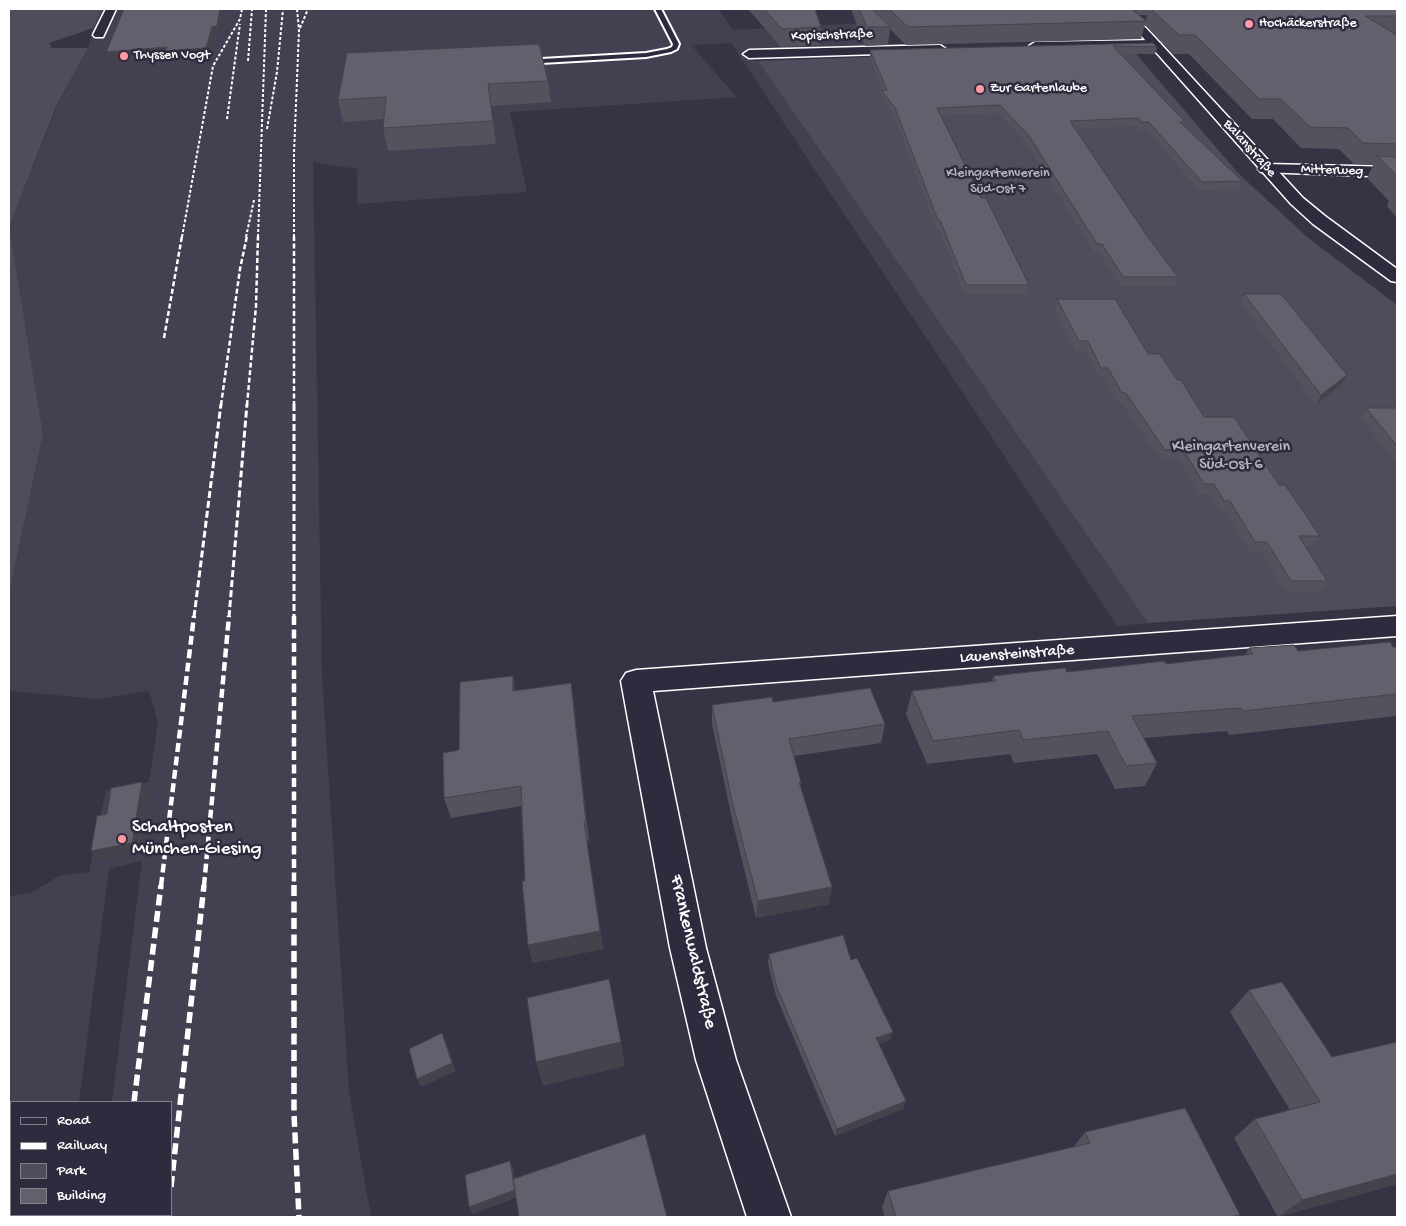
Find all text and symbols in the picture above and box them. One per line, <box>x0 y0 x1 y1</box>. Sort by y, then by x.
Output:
place label: Hochäckerstraße <box>1259 16 1357 32</box>
marker: Hochäckerstraße <box>1243 18 1255 30</box>
street label: Kopischstraße <box>791 26 873 46</box>
place label: Thyssen Vogt <box>134 48 210 64</box>
marker: Thyssen Vogt <box>118 50 130 62</box>
place label: Zur Gartenlaube <box>990 81 1087 97</box>
marker: Zur Gartenlaube <box>974 83 986 95</box>
street label: Balanstraße <box>1219 117 1279 181</box>
street label: Mitterweg <box>1301 162 1363 180</box>
park label: Kleingartenverein Süd-Ost 7 <box>946 166 1050 198</box>
park label: Kleingartenverein Süd-Ost 6 <box>1172 438 1290 476</box>
street label: Lauensteinstraße <box>959 641 1075 669</box>
place label: Schaltposten München-Giesing <box>132 817 261 861</box>
marker: Schaltposten München-Giesing <box>116 833 128 845</box>
street label: Frankenwaldstraße <box>663 873 721 1031</box>
legend <box>10 1101 172 1216</box>
text: Road <box>57 1112 90 1130</box>
text: Railway <box>57 1137 107 1155</box>
text: Park <box>57 1162 86 1180</box>
text: Building <box>57 1187 106 1205</box>

